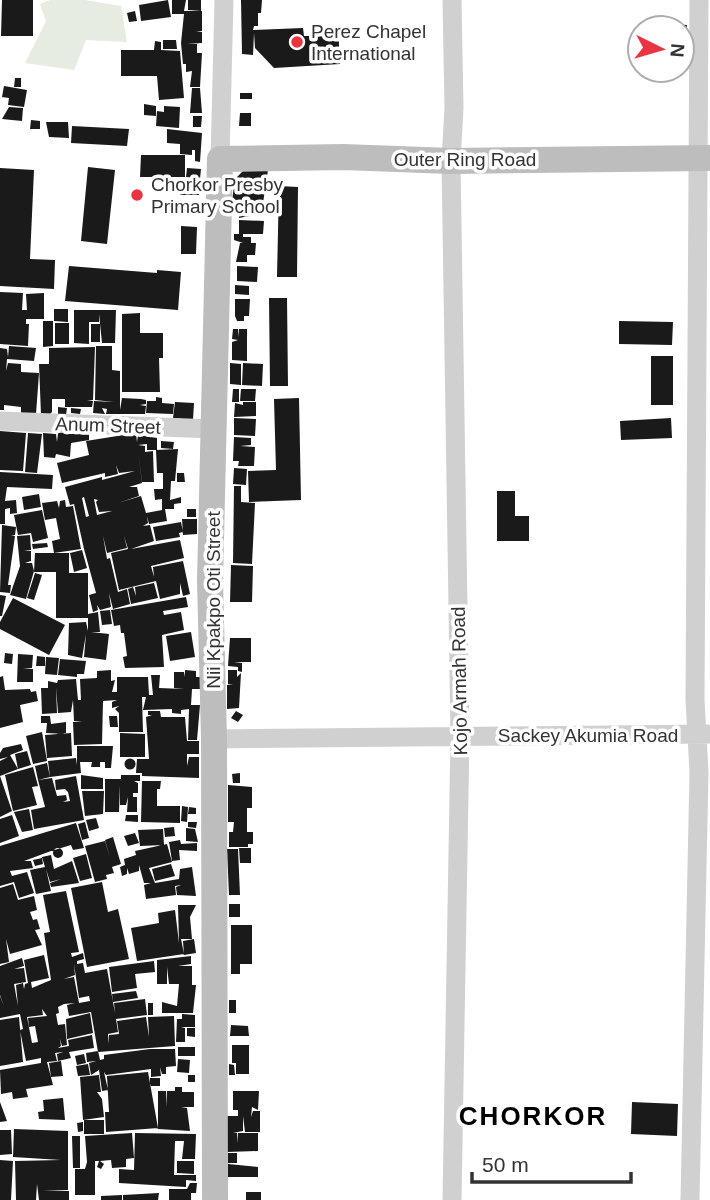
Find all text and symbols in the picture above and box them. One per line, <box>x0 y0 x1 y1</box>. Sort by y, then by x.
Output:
north arrow <box>626 14 696 84</box>
place label: Perez Chapel International <box>311 21 426 64</box>
marker: Perez Chapel International <box>289 34 305 50</box>
text: N <box>666 43 688 58</box>
street label: Outer Ring Road <box>394 149 536 170</box>
place label: Chorkor Presby Primary School <box>151 174 283 217</box>
marker: Chorkor Presby Primary School <box>129 187 145 203</box>
street label: Anum Street <box>55 413 162 438</box>
street label: Nii Kpakpo Oti Street <box>203 511 224 689</box>
street label: Kojo Armah Road <box>448 606 471 756</box>
street label: Sackey Akumia Road <box>498 725 678 746</box>
district label: CHORKOR <box>459 1101 607 1131</box>
scale bar <box>472 1140 631 1184</box>
text: 50 m <box>482 1153 529 1176</box>

